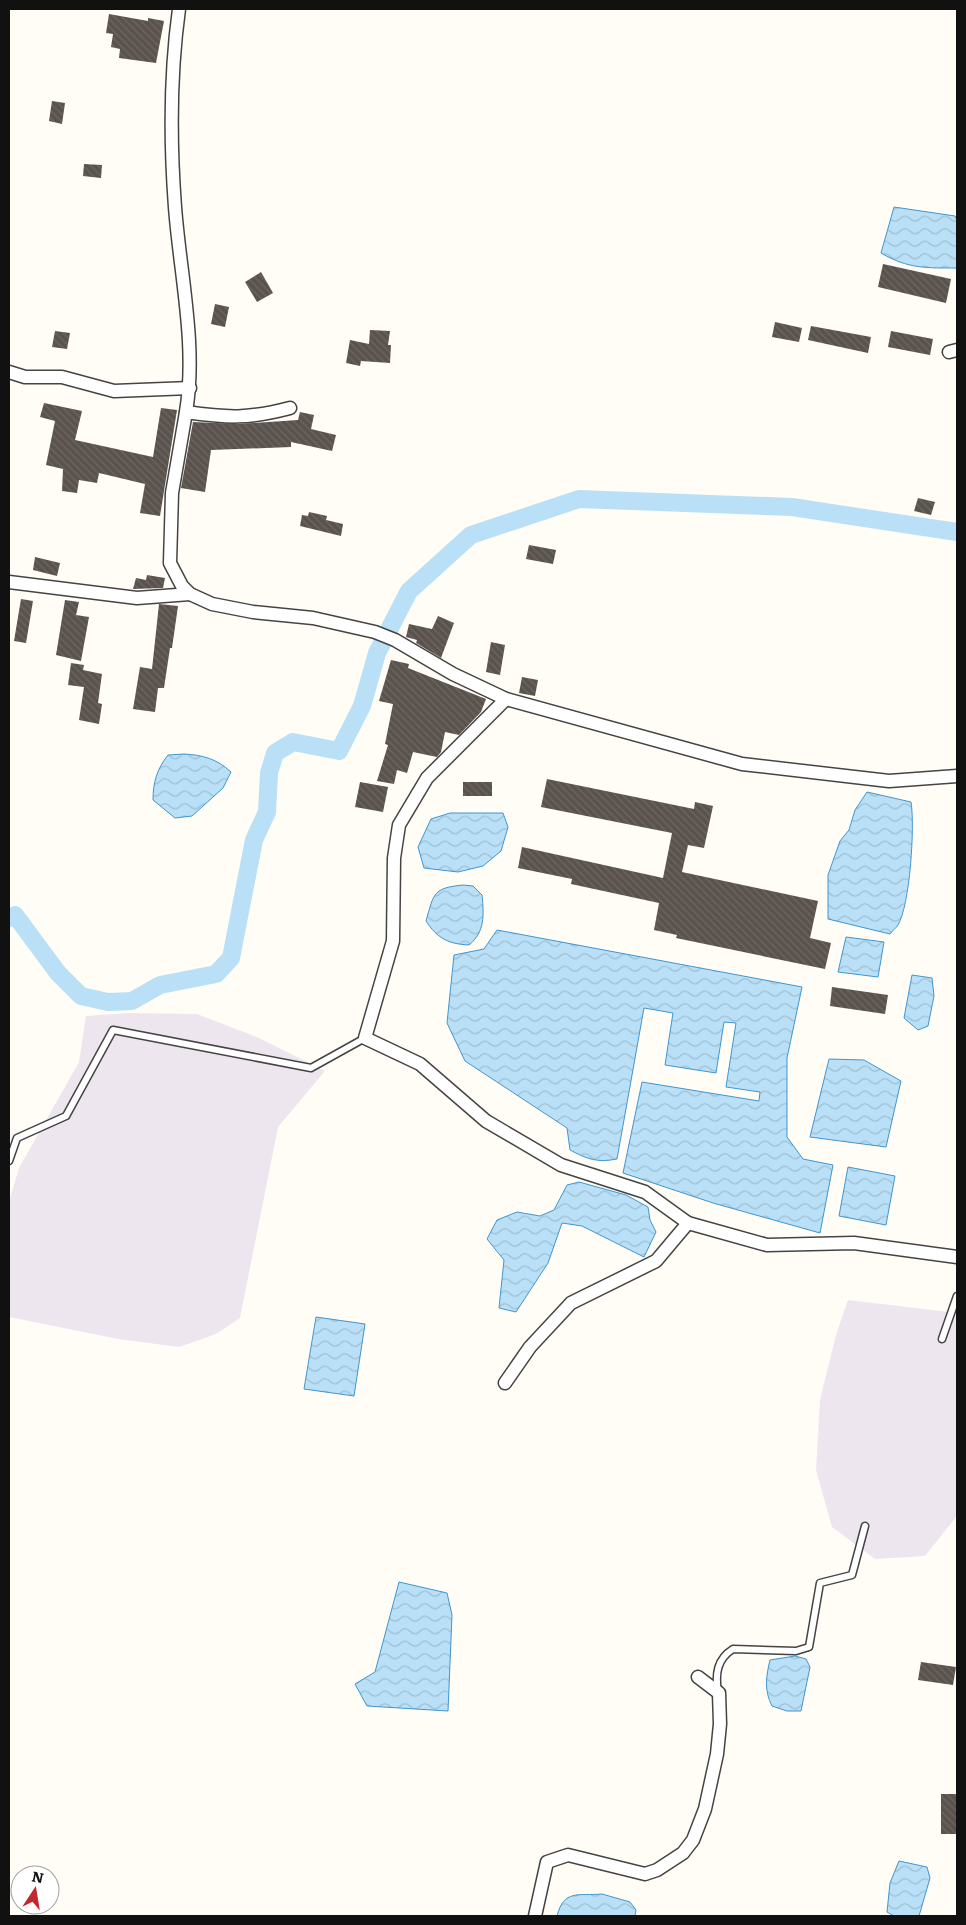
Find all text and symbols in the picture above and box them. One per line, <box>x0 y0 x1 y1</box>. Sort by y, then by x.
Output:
north arrow <box>10 1865 60 1915</box>
text: N <box>30 1865 46 1887</box>

